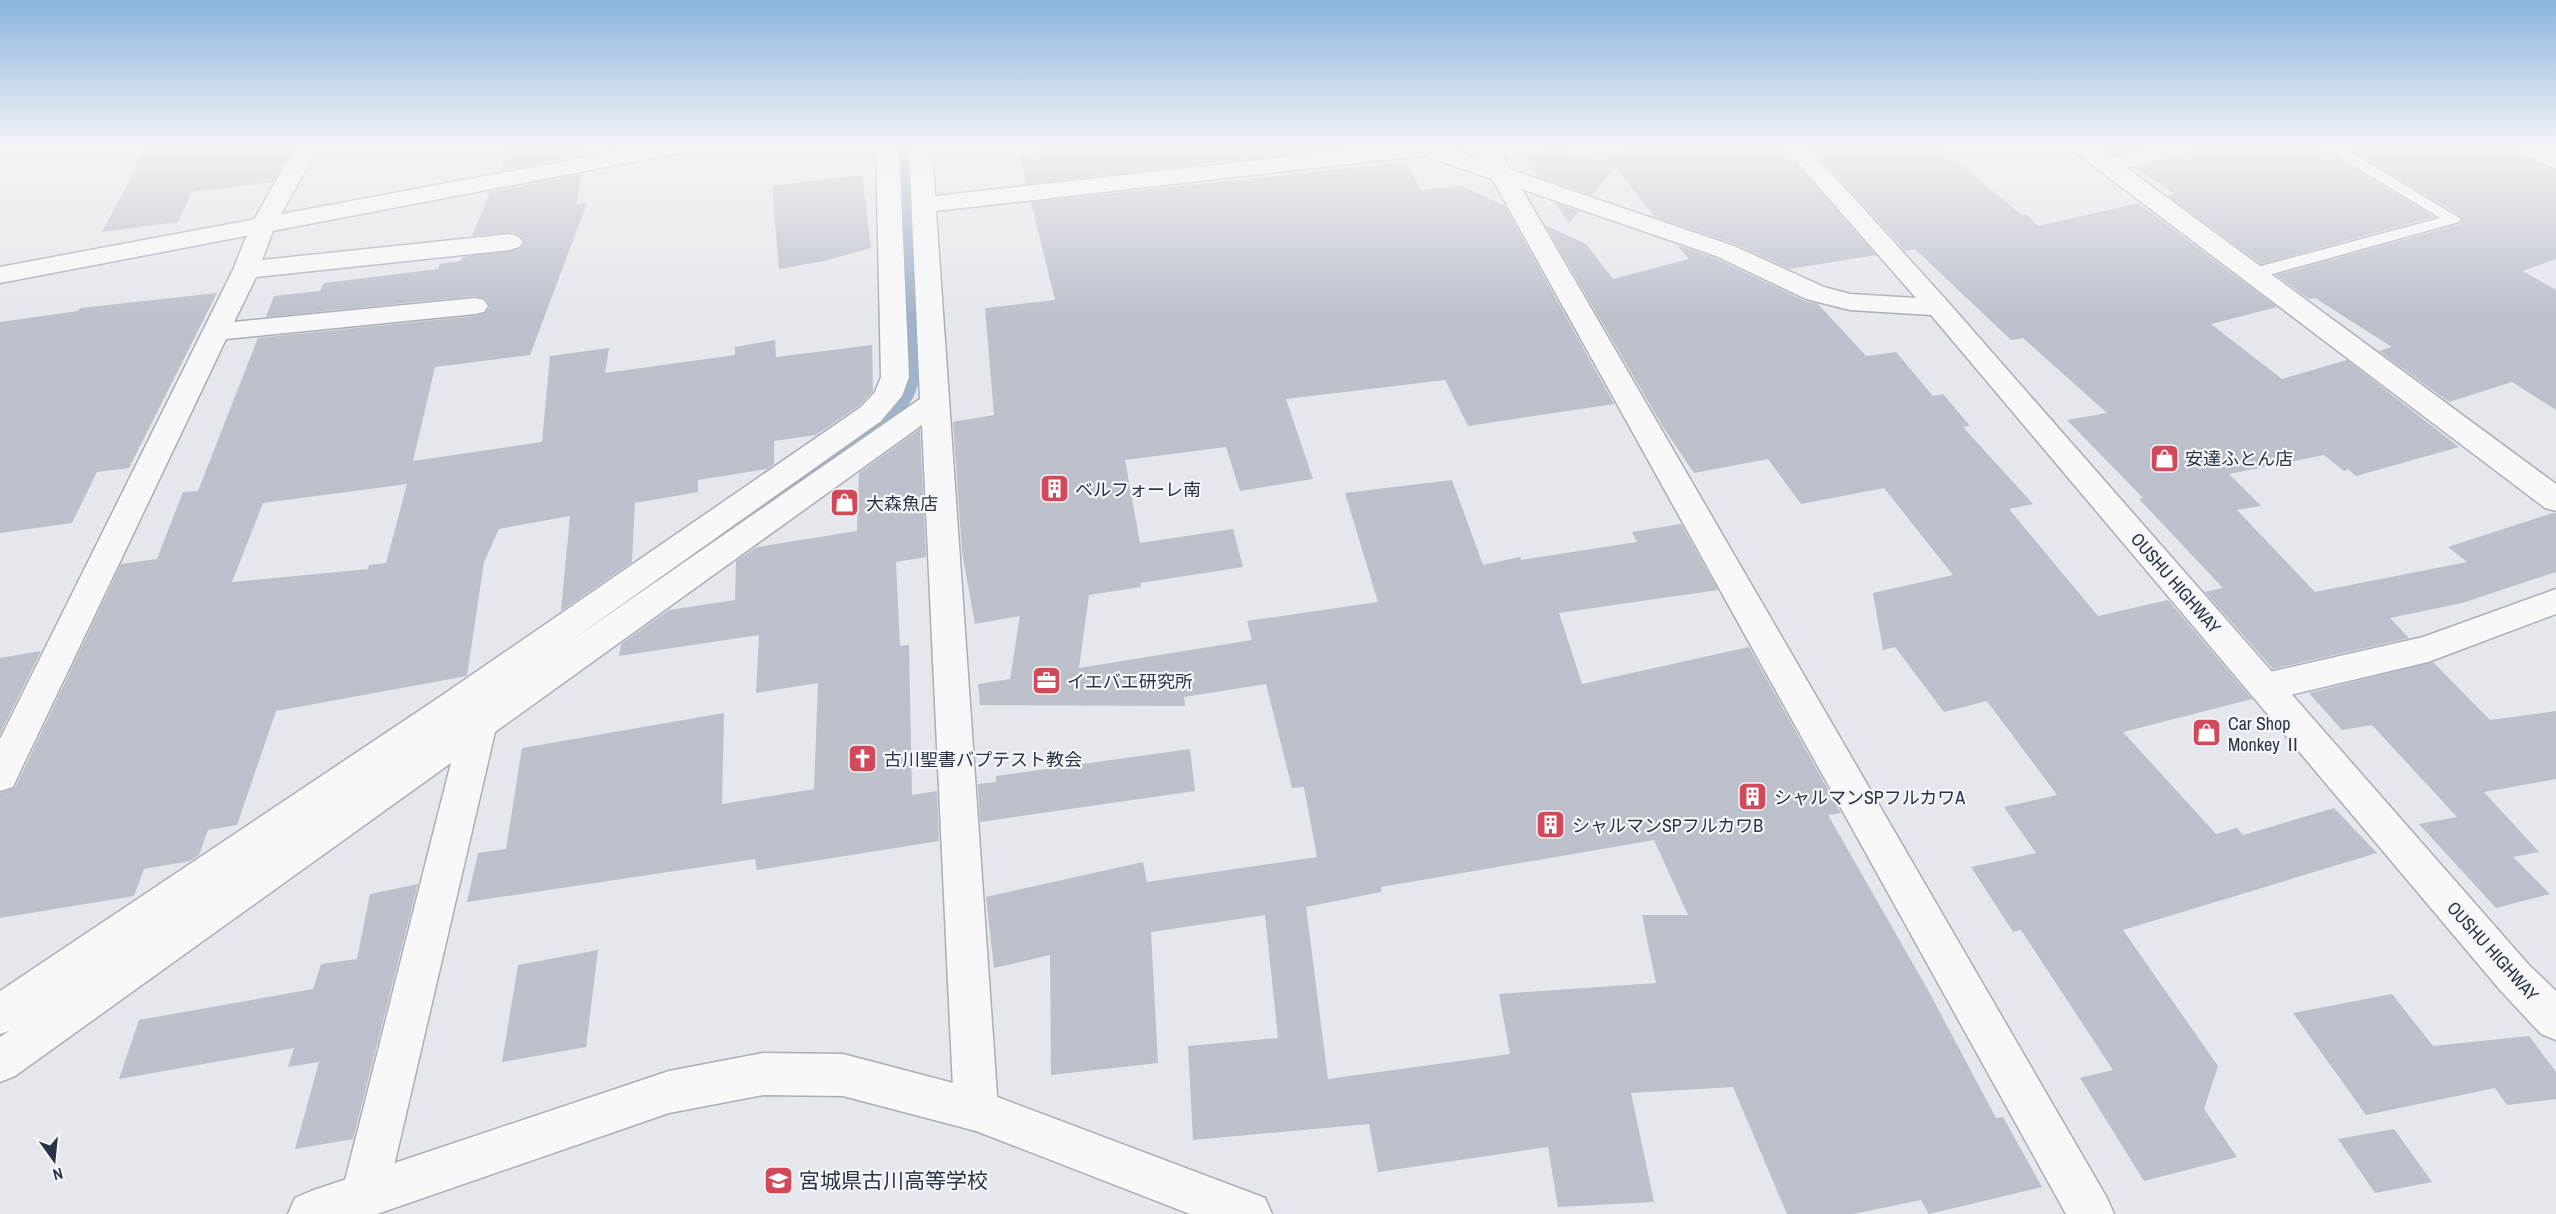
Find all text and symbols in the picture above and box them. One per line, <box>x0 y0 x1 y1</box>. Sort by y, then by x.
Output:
shop icon: 安達ふとん店 <box>2148 442 2180 474</box>
place label: 安達ふとん店 <box>2185 446 2293 471</box>
building icon: ベルフォーレ南 <box>1038 473 1070 505</box>
place label: ベルフォーレ南 <box>1075 477 1201 502</box>
shop icon: 大森魚店 <box>829 487 861 519</box>
place label: 大森魚店 <box>866 491 938 516</box>
street label: OUSHU HIGHWAY <box>2125 527 2227 639</box>
office icon: イエバエ研究所 <box>1030 665 1062 697</box>
place label: イエバエ研究所 <box>1067 669 1193 694</box>
place label: Car Shop Monkey Ⅱ <box>2228 711 2302 757</box>
shop icon: Car Shop Monkey Ⅱ <box>2191 717 2223 749</box>
church icon: 古川聖書バプテスト教会 <box>847 743 879 775</box>
place label: 古川聖書バプテスト教会 <box>884 747 1082 772</box>
building icon: シャルマンSPフルカワA <box>1737 781 1769 813</box>
place label: シャルマンSPフルカワA <box>1774 785 1965 810</box>
building icon: シャルマンSPフルカワB <box>1535 809 1567 841</box>
place label: シャルマンSPフルカワB <box>1572 813 1763 838</box>
street label: OUSHU HIGHWAY <box>2441 896 2545 1006</box>
north arrow <box>24 1130 84 1190</box>
text: N <box>50 1163 65 1186</box>
school or university icon: 宮城県古川高等学校 <box>762 1164 794 1196</box>
place label: 宮城県古川高等学校 <box>799 1166 988 1195</box>

